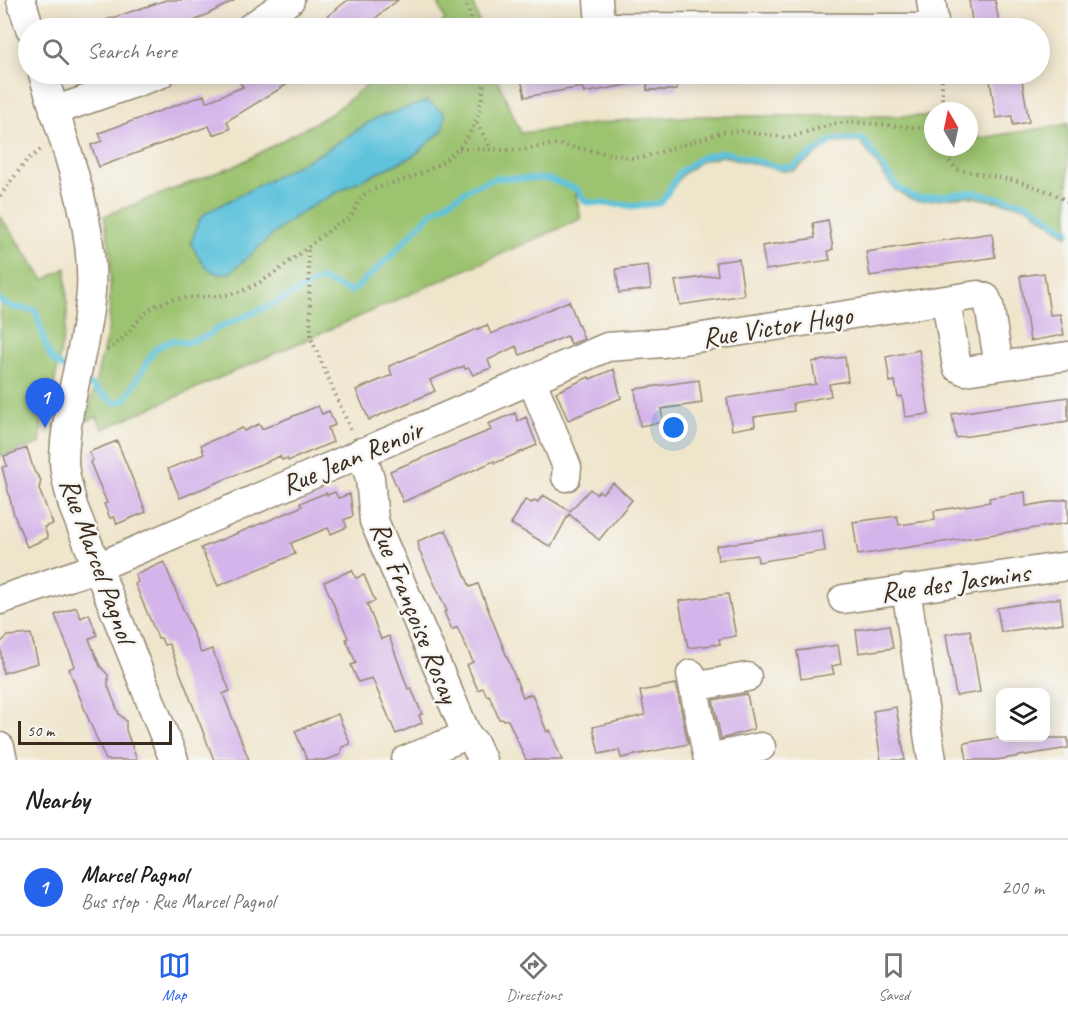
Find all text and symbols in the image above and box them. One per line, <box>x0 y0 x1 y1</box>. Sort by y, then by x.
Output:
search box <box>18 18 1050 84</box>
icon: search <box>39 35 72 68</box>
text: Search here <box>87 37 177 65</box>
north arrow <box>924 102 978 156</box>
street label: Rue Victor Hugo <box>700 297 857 355</box>
pin: 1 <box>26 378 64 428</box>
street label: Rue Jean Renoir <box>276 411 430 502</box>
your location <box>659 413 688 442</box>
street label: Rue Marcel Pagnol <box>52 473 146 652</box>
street label: Rue Françoise Rosay <box>363 516 468 710</box>
street label: Rue des Jasmins <box>878 554 1034 610</box>
map controls <box>996 688 1050 742</box>
button: layers <box>996 688 1050 742</box>
scale bar <box>18 718 172 746</box>
text: 50 m <box>27 721 54 741</box>
text: Nearby <box>24 783 89 816</box>
text: Marcel Pagnol <box>81 861 188 889</box>
text: 1 <box>39 875 48 900</box>
text: 200 m <box>1001 875 1044 900</box>
text: Bus stop · Rue Marcel Pagnol <box>81 889 275 914</box>
tab: Map <box>158 949 191 1005</box>
tab: Directions <box>506 949 562 1005</box>
tab: Saved <box>877 949 910 1005</box>

